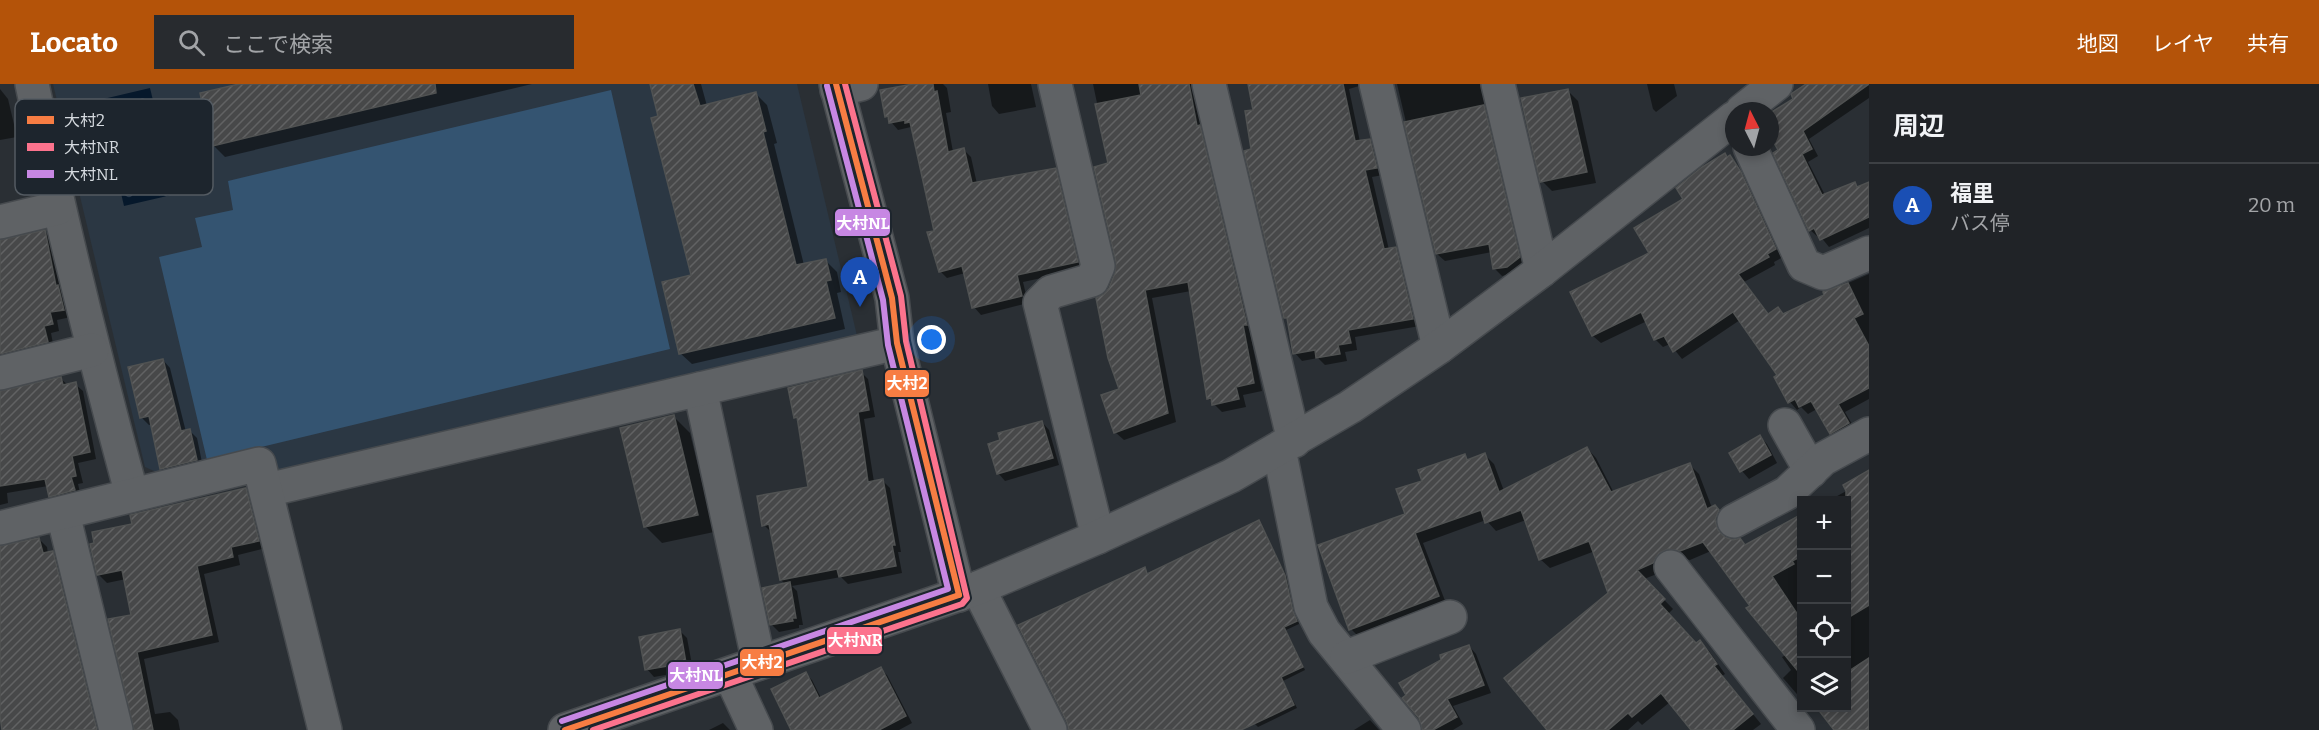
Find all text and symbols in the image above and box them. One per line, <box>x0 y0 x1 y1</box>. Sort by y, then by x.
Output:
search box <box>154 15 574 69</box>
text: Locato <box>30 26 118 59</box>
icon: search <box>175 26 208 59</box>
text: ここで検索 <box>223 31 333 58</box>
text: 地図 <box>2077 31 2119 57</box>
text: レイヤ <box>2152 31 2214 57</box>
text: 共有 <box>2247 31 2289 57</box>
legend <box>15 99 213 195</box>
north arrow <box>1725 102 1779 156</box>
text: 大村2 <box>64 111 105 130</box>
text: 周辺 <box>1893 111 1945 142</box>
text: 大村NR <box>64 138 120 157</box>
text: 大村NL <box>64 165 118 184</box>
text: 福里 <box>1950 180 1994 207</box>
text: A <box>1905 193 1920 217</box>
text: 20 m <box>2248 193 2295 217</box>
line badge: 大村NL <box>834 208 891 237</box>
text: バス停 <box>1950 211 2010 235</box>
text: 大村NL <box>836 214 890 233</box>
pin: A <box>840 258 880 307</box>
your location <box>917 325 946 354</box>
line badge: 大村2 <box>884 369 930 398</box>
text: 大村2 <box>886 374 928 393</box>
map controls <box>1797 496 1851 712</box>
button: + <box>1797 496 1851 550</box>
button: − <box>1797 550 1851 604</box>
button: locate <box>1797 604 1851 658</box>
line badge: 大村NR <box>826 626 883 655</box>
text: 大村NR <box>827 631 883 650</box>
line badge: 大村2 <box>739 648 785 677</box>
text: 大村2 <box>741 653 783 672</box>
button: layers <box>1797 658 1851 712</box>
line badge: 大村NL <box>667 661 724 690</box>
text: 大村NL <box>669 666 723 685</box>

